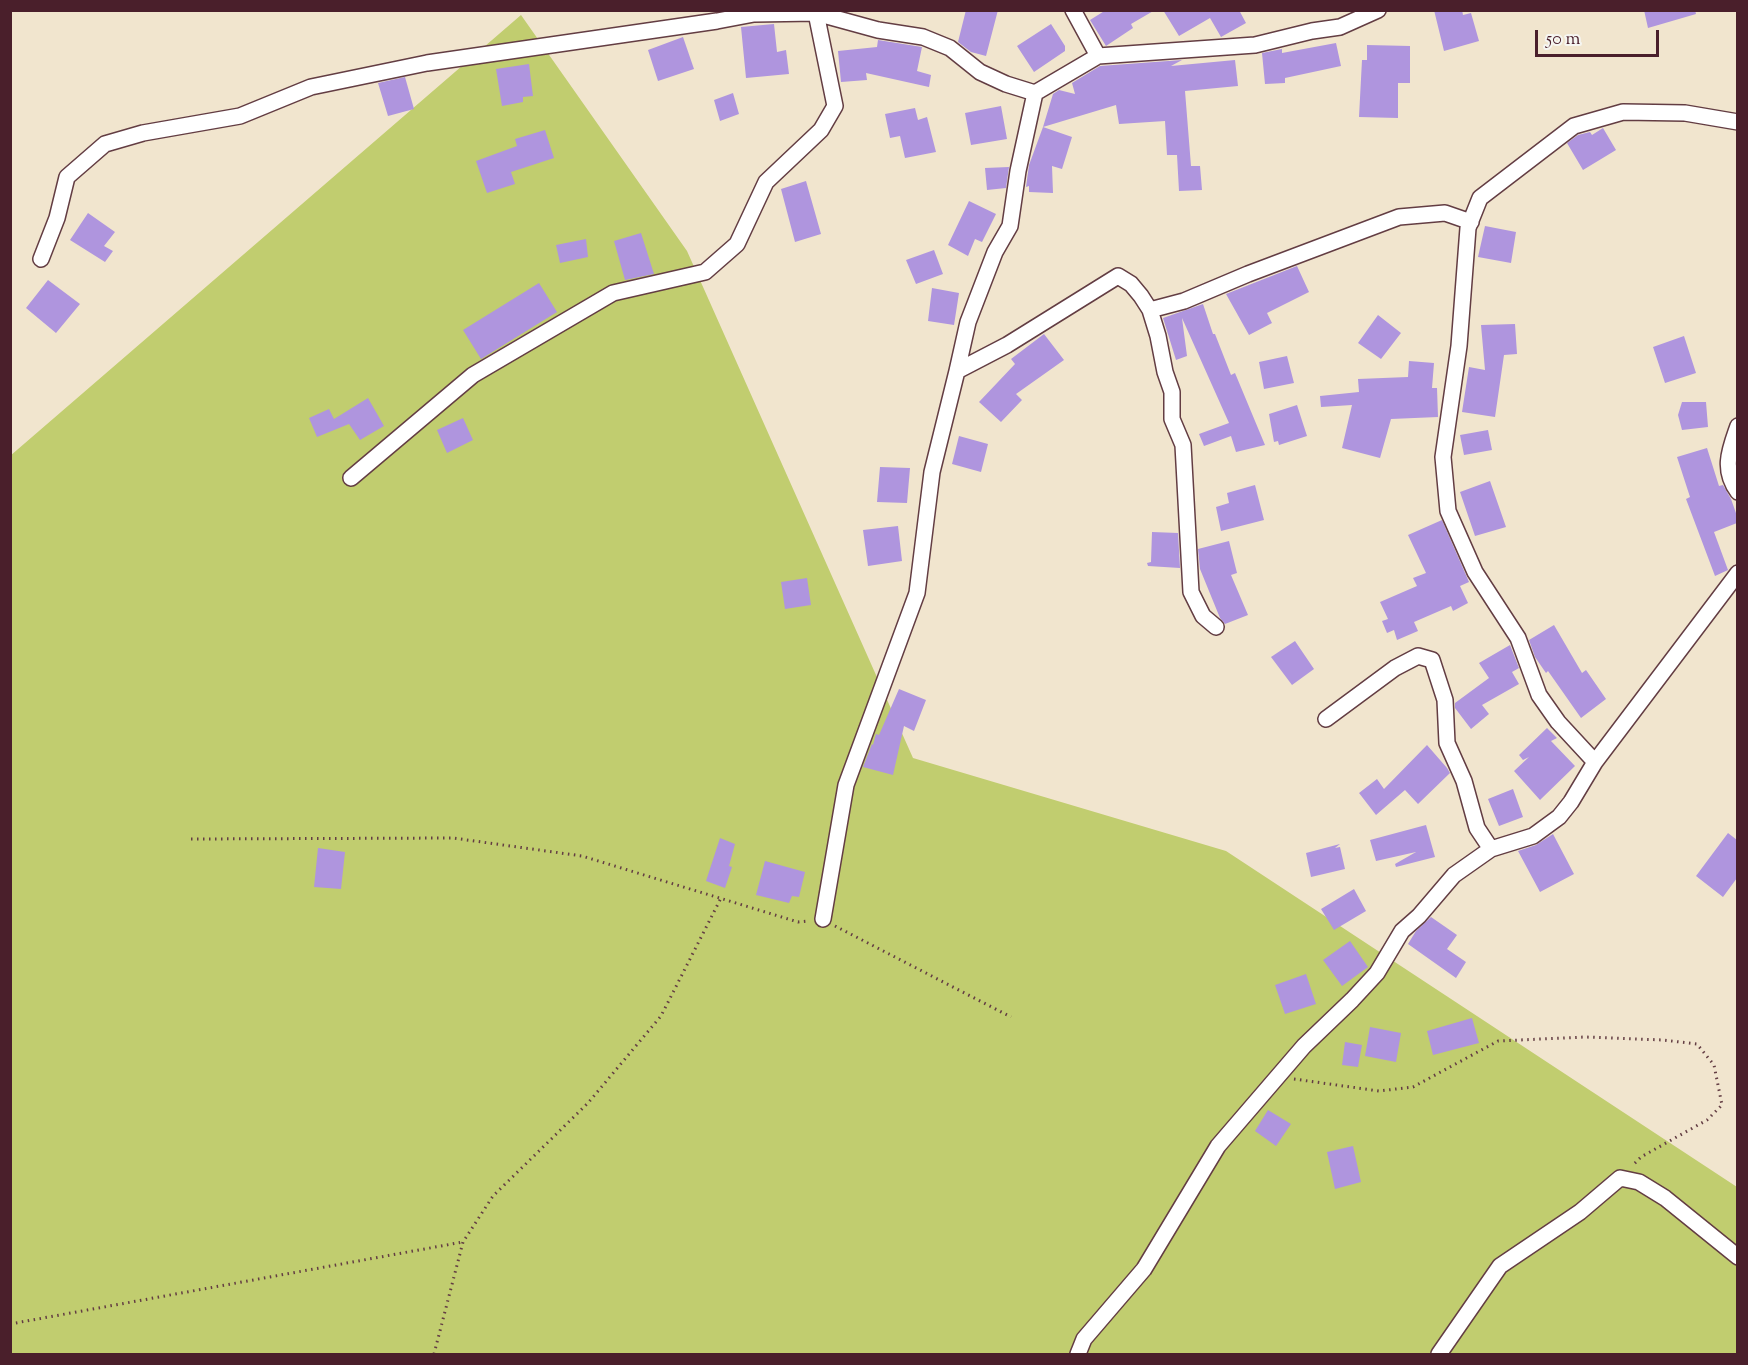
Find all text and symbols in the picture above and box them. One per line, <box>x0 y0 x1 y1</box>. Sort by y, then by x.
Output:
scale bar <box>1538 18 1662 56</box>
text: 50 m <box>1546 27 1580 53</box>

